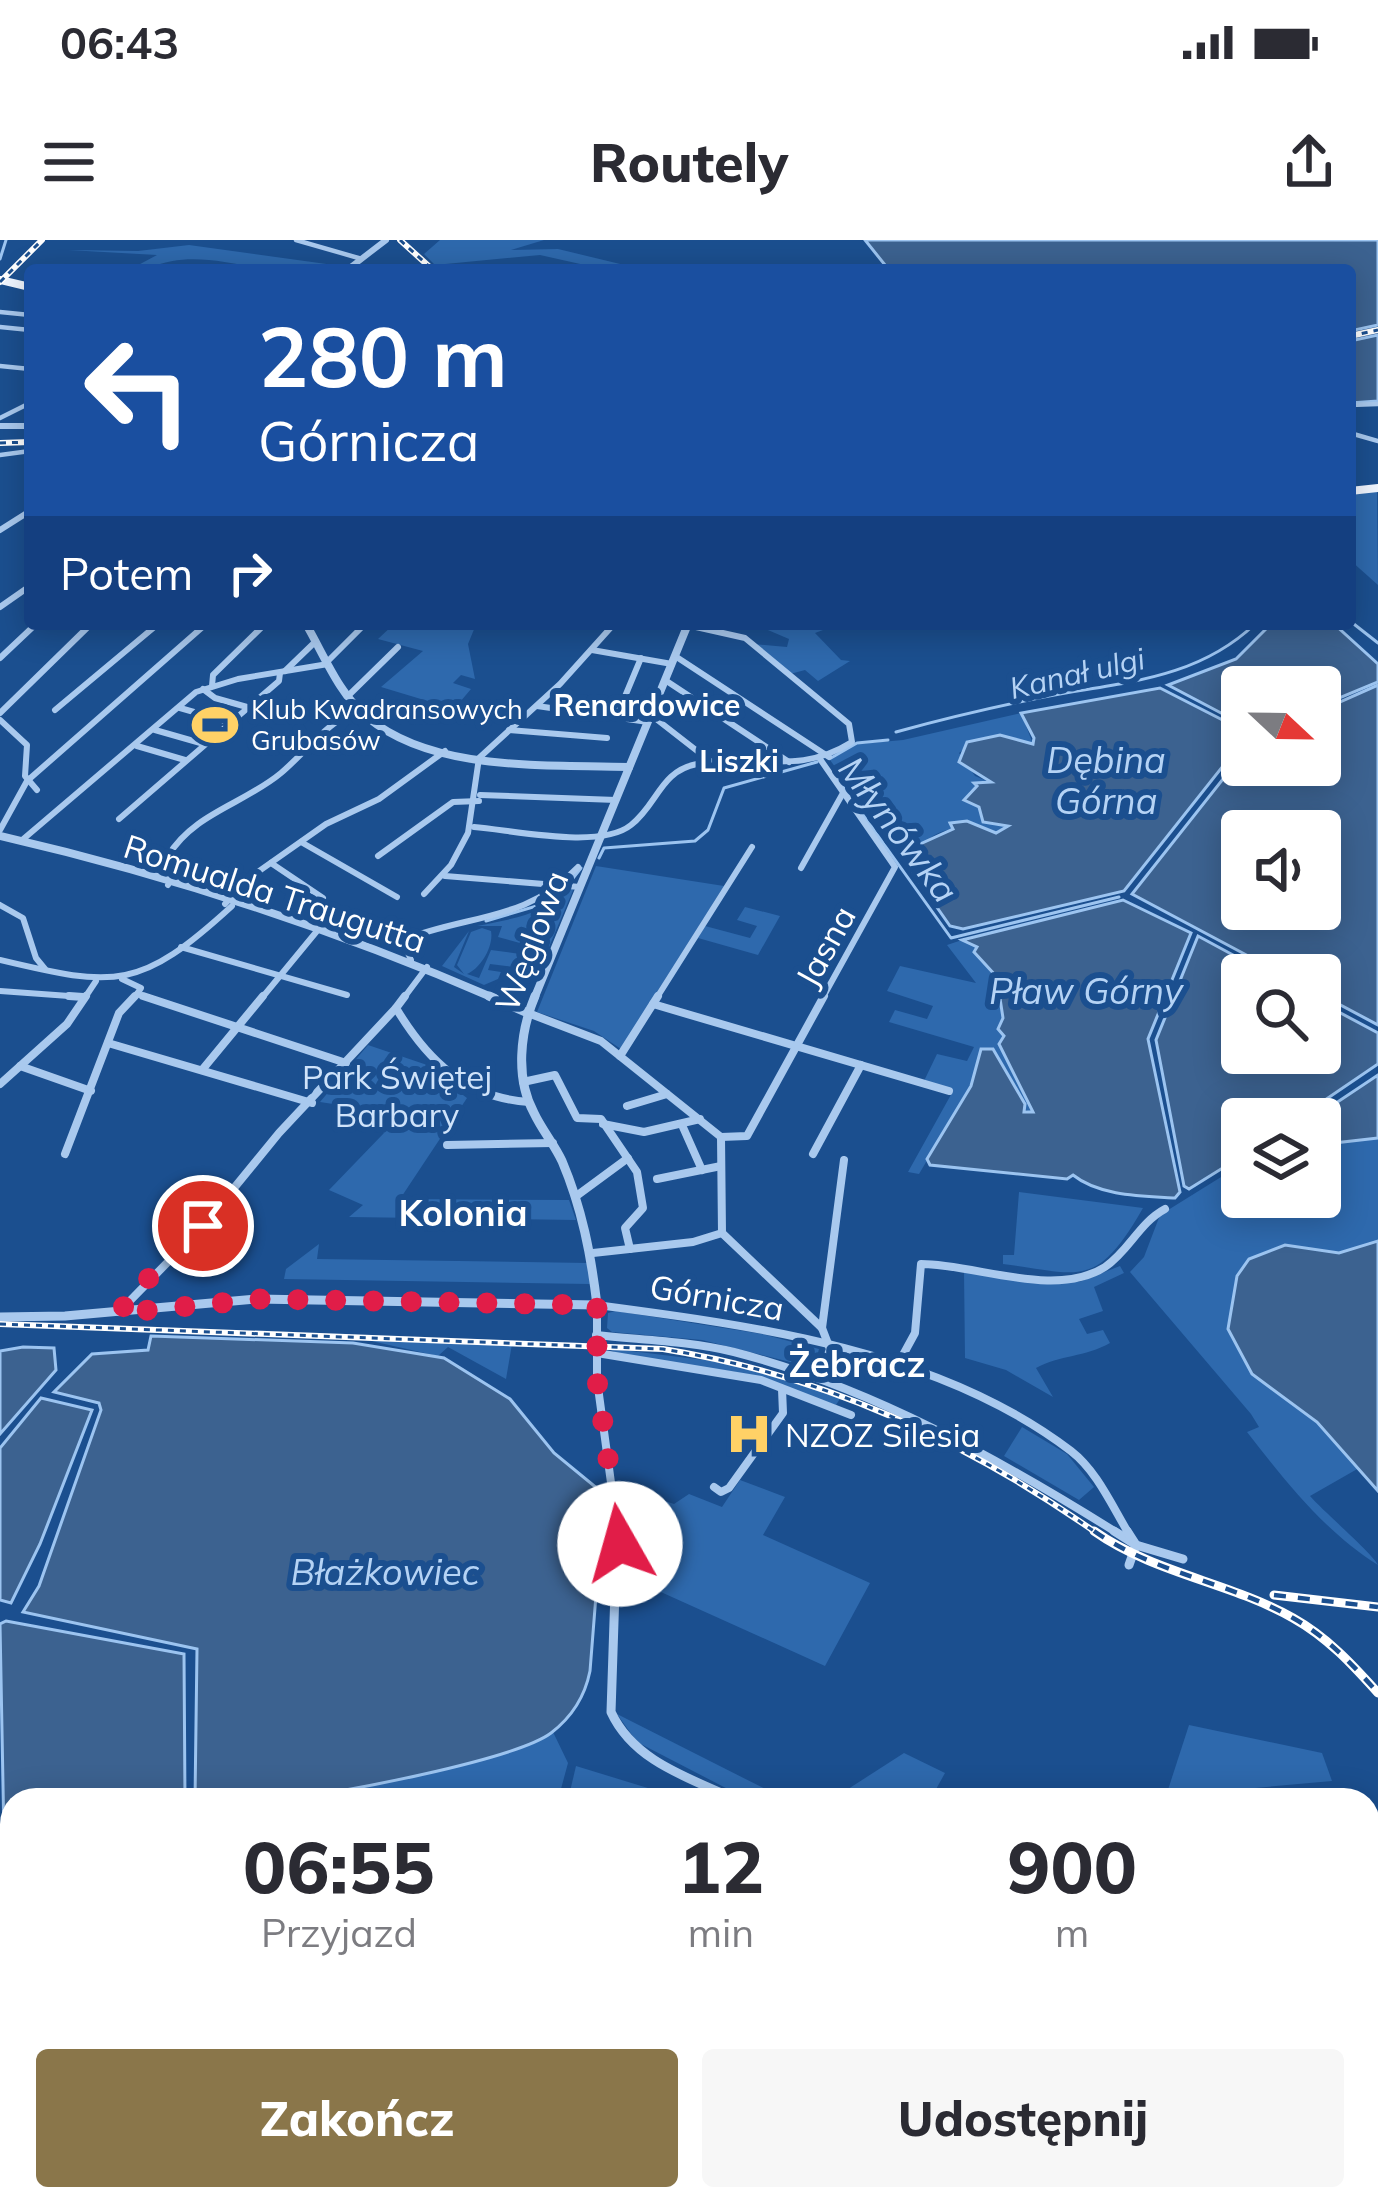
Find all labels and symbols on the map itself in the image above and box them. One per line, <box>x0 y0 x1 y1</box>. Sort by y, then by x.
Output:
water label: Kanał ulgi <box>1006 639 1149 707</box>
north arrow <box>1221 666 1341 786</box>
district label: Renardowice <box>554 686 741 724</box>
place label: Klub Kwadransowych Grubasów <box>251 692 523 757</box>
sports icon: Klub Kwadransowych Grubasów <box>190 700 240 750</box>
water label: Dębina Górna <box>1046 737 1166 823</box>
district label: Liszki <box>699 742 779 780</box>
water label: Młynówka <box>830 747 968 911</box>
street label: Romualda Traugutta <box>119 825 431 961</box>
street label: Węglowa <box>485 865 577 1017</box>
street label: Jasna <box>786 898 864 994</box>
water label: Pław Górny <box>989 968 1185 1013</box>
park label: Park Świętej Barbary <box>302 1056 492 1135</box>
pin <box>152 1175 254 1277</box>
district label: Kolonia <box>399 1190 527 1235</box>
street label: Górnicza <box>647 1265 787 1329</box>
district label: Żebracz <box>789 1341 925 1386</box>
hospital icon: NZOZ Silesia <box>724 1409 774 1459</box>
place label: NZOZ Silesia <box>785 1414 980 1455</box>
position arrow <box>557 1481 683 1607</box>
water label: Błażkowiec <box>291 1549 480 1594</box>

